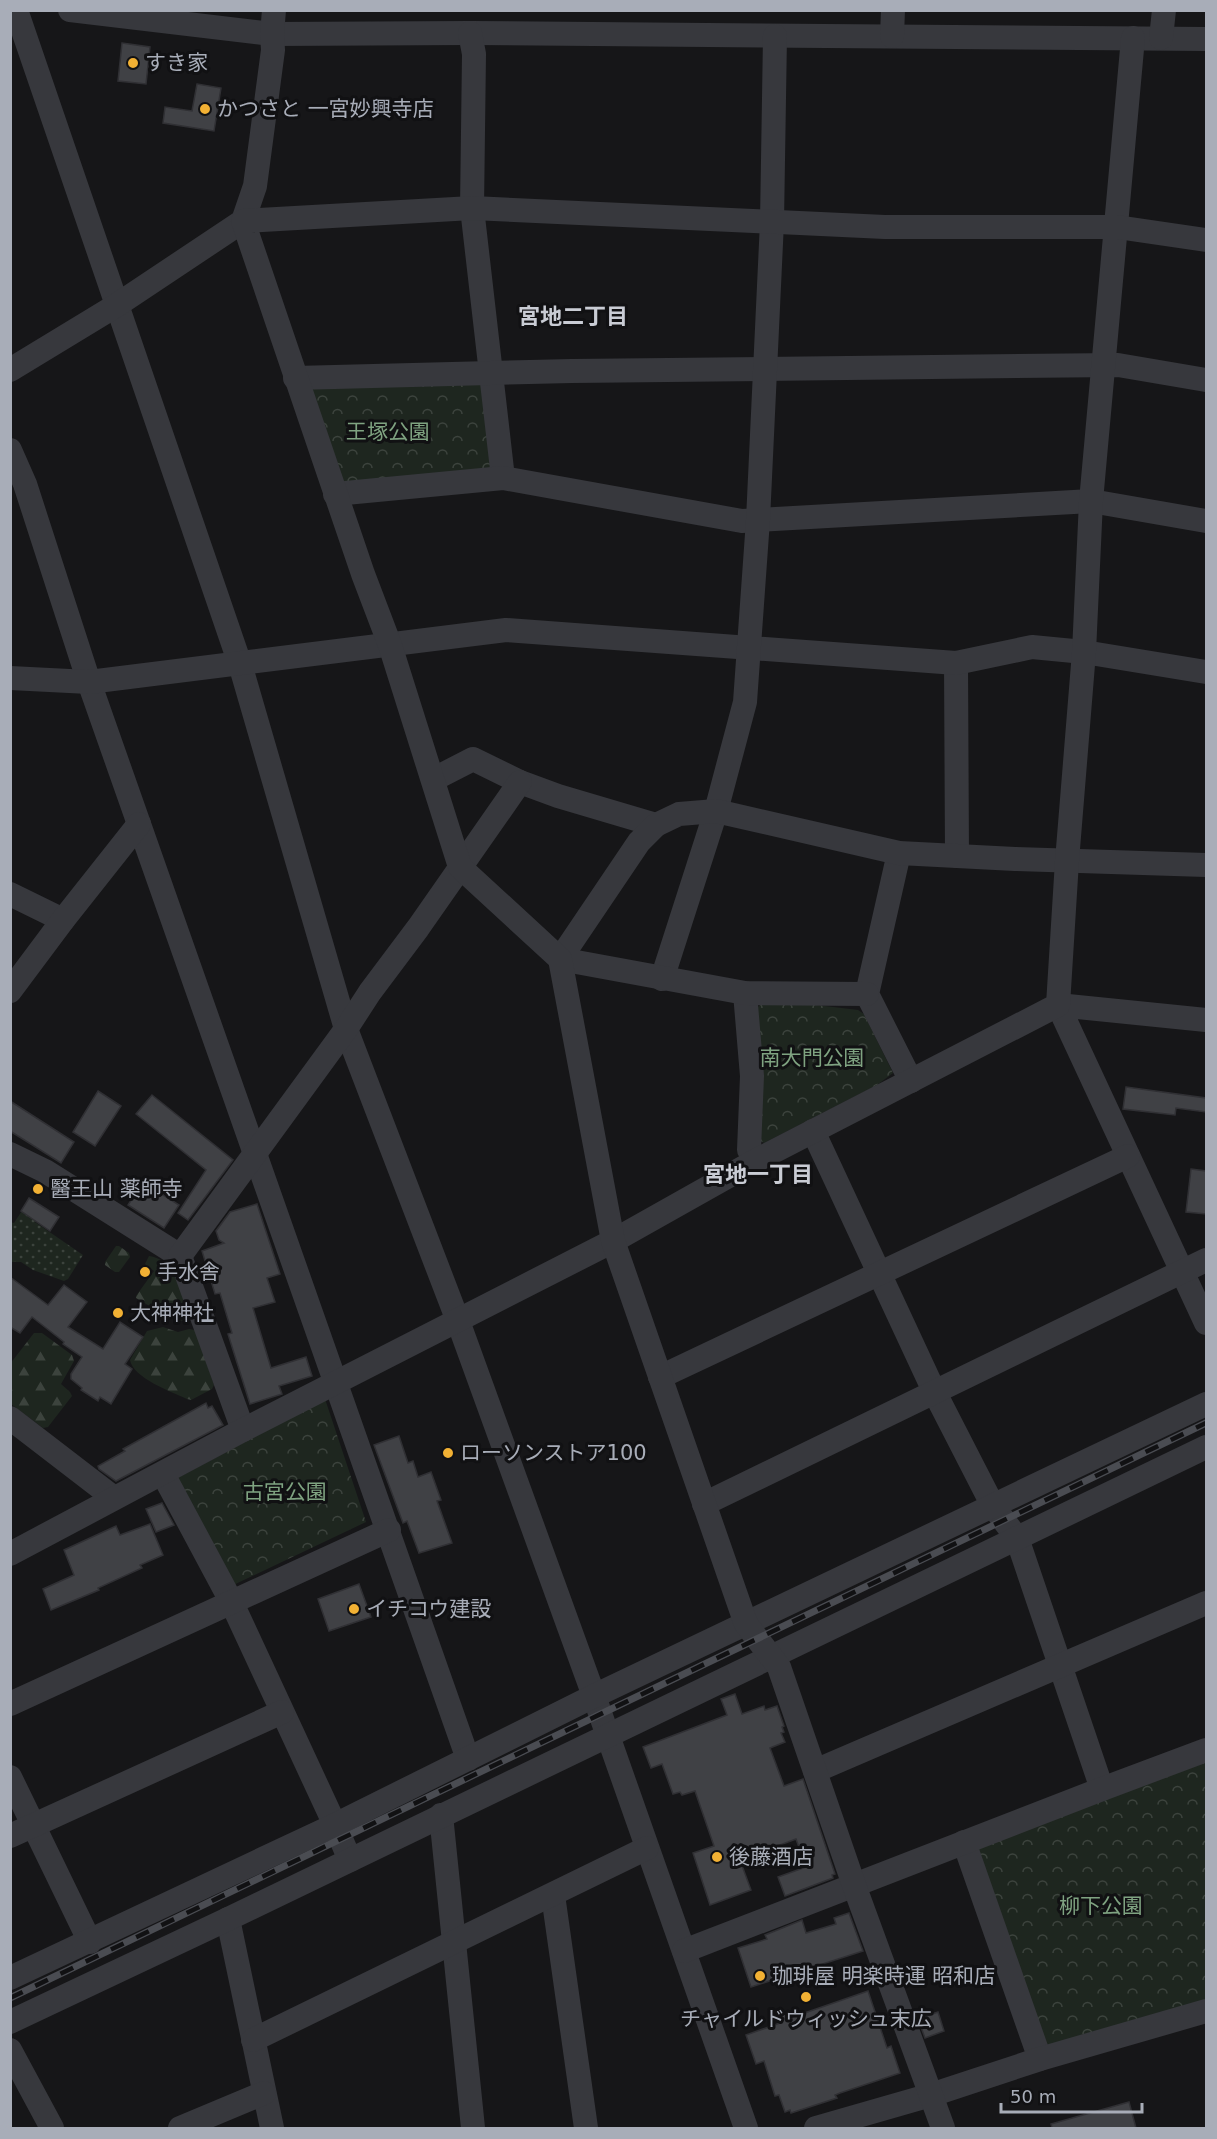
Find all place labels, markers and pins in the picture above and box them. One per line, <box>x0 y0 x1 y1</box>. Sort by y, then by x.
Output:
place label: すき家 <box>145 51 208 75</box>
marker: すき家 <box>126 56 140 70</box>
place label: かつさと 一宮妙興寺店 <box>217 97 434 121</box>
marker: かつさと 一宮妙興寺店 <box>198 102 212 116</box>
place label: 醫王山 薬師寺 <box>50 1177 183 1201</box>
marker: 醫王山 薬師寺 <box>31 1182 45 1196</box>
place label: 手水舎 <box>157 1260 220 1284</box>
marker: 手水舎 <box>138 1265 152 1279</box>
place label: 大神神社 <box>130 1301 214 1325</box>
marker: 大神神社 <box>111 1306 125 1320</box>
place label: ローソンストア100 <box>460 1441 647 1465</box>
marker: ローソンストア100 <box>441 1446 455 1460</box>
place label: イチコウ建設 <box>366 1597 491 1621</box>
marker: イチコウ建設 <box>347 1602 361 1616</box>
place label: 後藤酒店 <box>729 1845 813 1869</box>
marker: 後藤酒店 <box>710 1850 724 1864</box>
place label: 珈琲屋 明楽時運 昭和店 <box>772 1964 995 1988</box>
marker: 珈琲屋 明楽時運 昭和店 <box>753 1969 767 1983</box>
marker: チャイルドウィッシュ末広 <box>799 1990 813 2004</box>
place label: チャイルドウィッシュ末広 <box>680 2007 932 2031</box>

